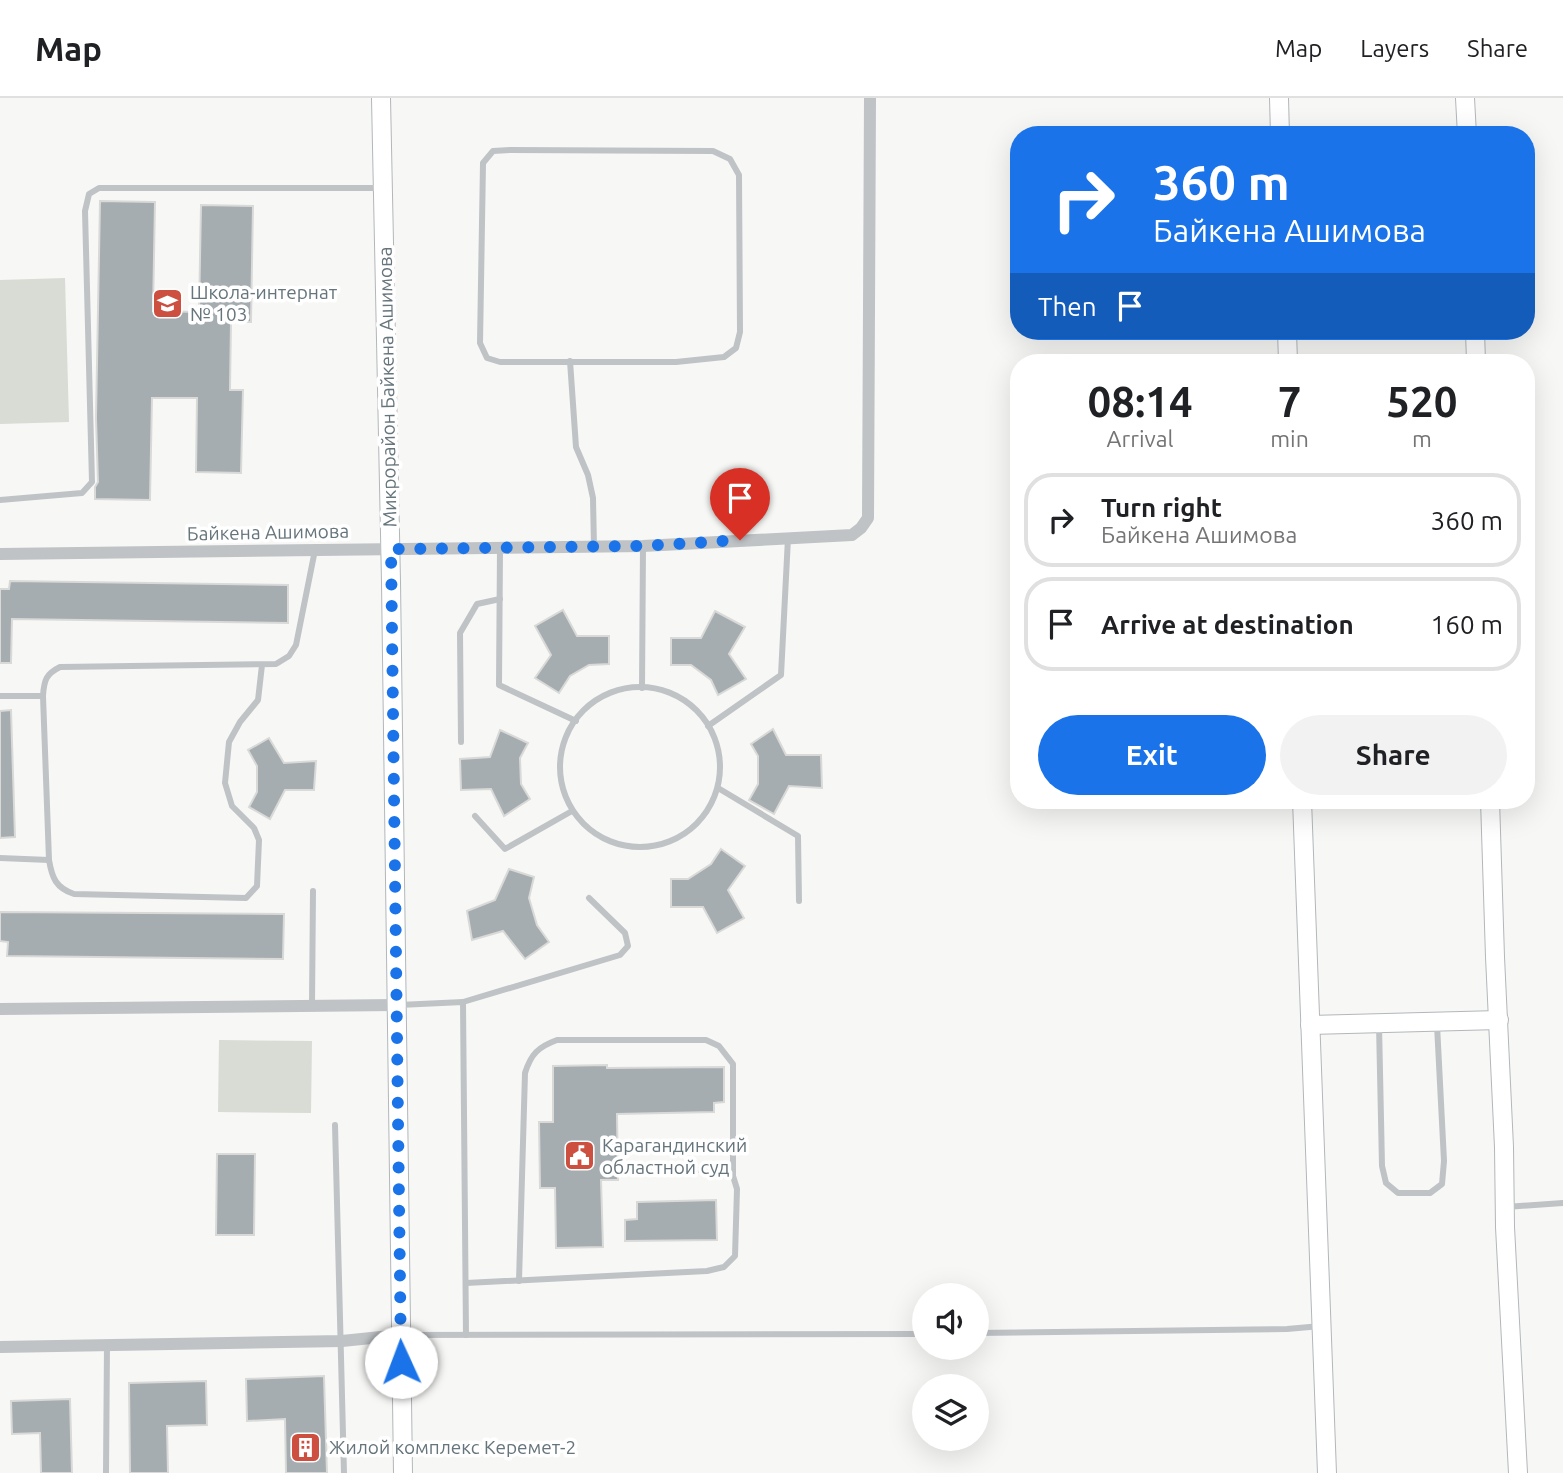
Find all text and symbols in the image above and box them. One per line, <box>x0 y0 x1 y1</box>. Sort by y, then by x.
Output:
text: Map <box>35 30 102 67</box>
text: Map <box>1275 35 1322 62</box>
text: Layers <box>1360 35 1429 62</box>
text: Share <box>1467 35 1528 62</box>
icon: right <box>1038 154 1129 245</box>
text: 360 m <box>1153 154 1290 209</box>
text: Байкена Ашимова <box>1153 212 1426 248</box>
street label: Микрорайон Байкена Ашимова <box>374 247 400 527</box>
place label: Школа-интернат № 103 <box>190 281 338 325</box>
school or university icon: Школа-интернат № 103 <box>150 286 184 320</box>
icon: arrive <box>1111 287 1149 325</box>
text: Then <box>1038 292 1097 321</box>
text: 08:14 <box>1088 378 1193 425</box>
text: 7 <box>1278 378 1301 425</box>
text: 520 <box>1386 378 1457 425</box>
text: Arrival <box>1107 426 1174 451</box>
text: min <box>1270 426 1309 451</box>
text: m <box>1412 426 1432 451</box>
pin <box>710 468 770 540</box>
icon: arrive <box>721 479 759 517</box>
text: Turn right <box>1101 493 1222 522</box>
icon: right <box>1042 501 1080 539</box>
text: 360 m <box>1431 506 1503 535</box>
street label: Байкена Ашимова <box>187 520 349 544</box>
text: Байкена Ашимова <box>1101 522 1297 547</box>
icon: arrive <box>1042 605 1080 643</box>
text: Arrive at destination <box>1101 610 1354 639</box>
text: 160 m <box>1431 610 1503 639</box>
button: Exit <box>1038 715 1266 795</box>
button: Share <box>1280 715 1507 795</box>
place label: Карагандинский областной суд <box>602 1134 747 1178</box>
public building icon: Карагандинский областной суд <box>562 1139 596 1173</box>
map controls <box>912 1283 989 1451</box>
button: sound <box>912 1283 989 1360</box>
position arrow <box>364 1325 438 1399</box>
button: layers <box>912 1374 989 1451</box>
building icon: Жилой комплекс Керемет-2 <box>289 1430 323 1464</box>
place label: Жилой комплекс Керемет-2 <box>329 1436 576 1458</box>

